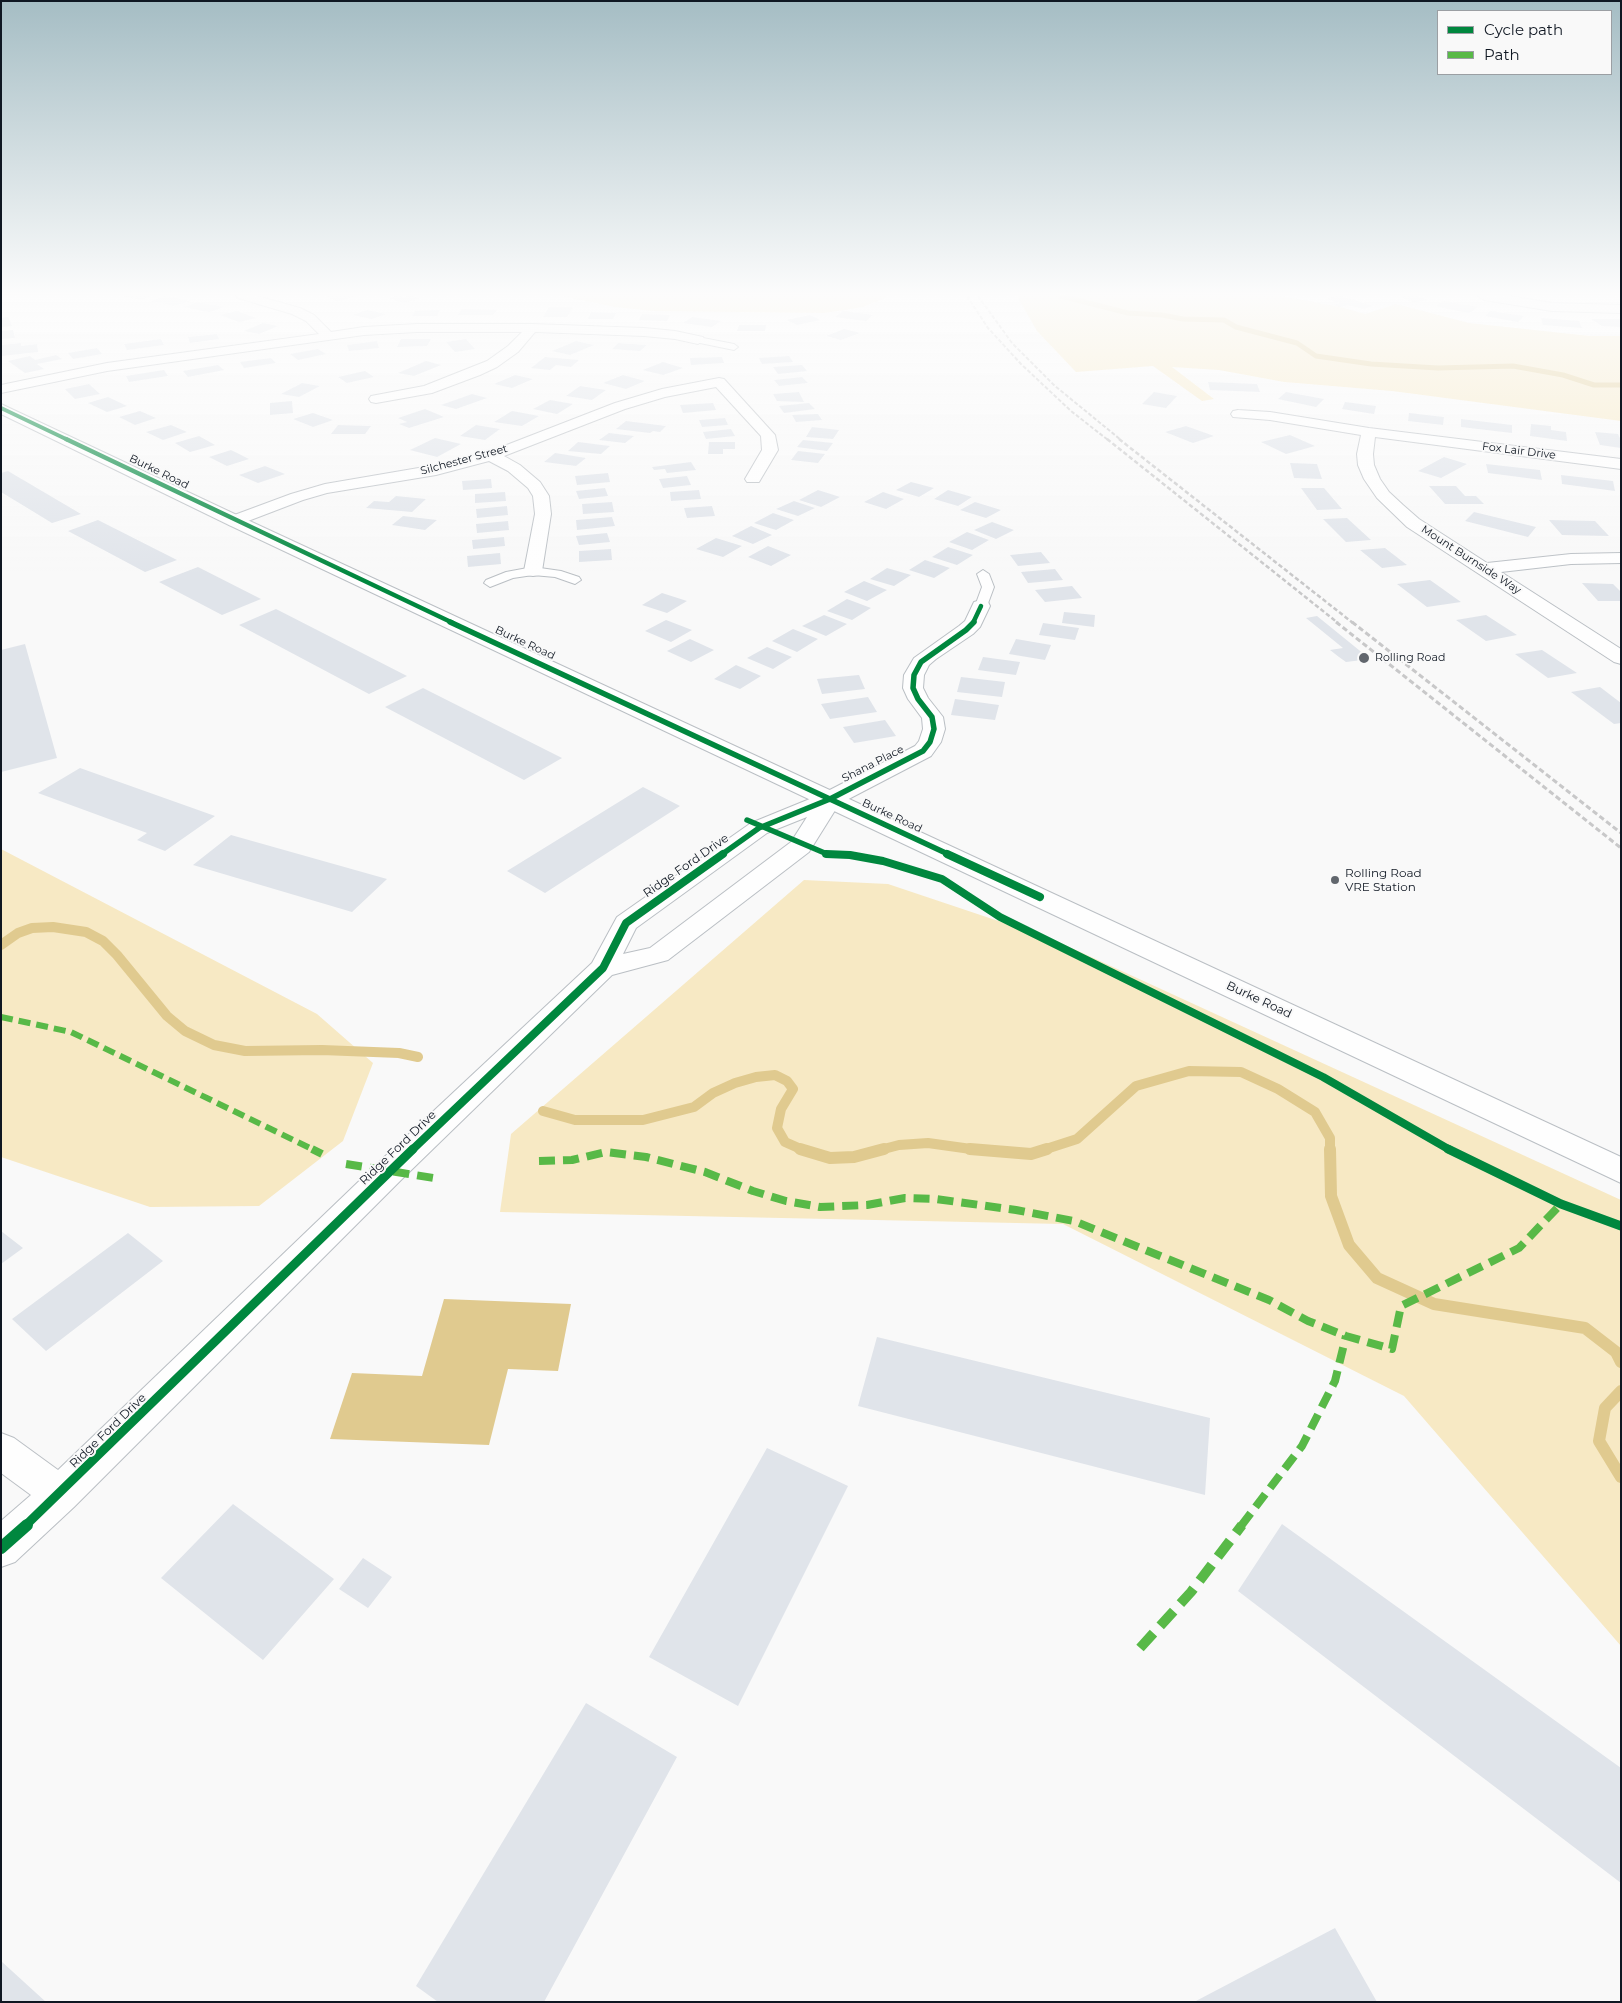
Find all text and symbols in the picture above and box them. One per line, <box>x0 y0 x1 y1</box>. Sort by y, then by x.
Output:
legend <box>1437 10 1612 75</box>
text: Cycle path <box>1484 20 1563 39</box>
text: Path <box>1484 45 1520 64</box>
street label: Fox Lair Drive <box>1481 440 1557 462</box>
street label: Silchester Street <box>419 442 509 478</box>
street label: Burke Road <box>127 452 191 492</box>
street label: Mount Burnside Way <box>1419 523 1523 597</box>
street label: Burke Road <box>493 623 557 663</box>
marker: Rolling Road <box>1357 651 1371 665</box>
place label: Rolling Road <box>1375 651 1445 665</box>
street label: Shana Place <box>840 743 906 785</box>
street label: Burke Road <box>860 796 924 836</box>
street label: Ridge Ford Drive <box>641 831 731 901</box>
place label: Rolling Road VRE Station <box>1345 866 1422 894</box>
marker: Rolling Road VRE Station <box>1329 874 1341 886</box>
street label: Burke Road <box>1224 979 1294 1021</box>
street label: Ridge Ford Drive <box>357 1108 439 1188</box>
street label: Ridge Ford Drive <box>67 1391 149 1471</box>

